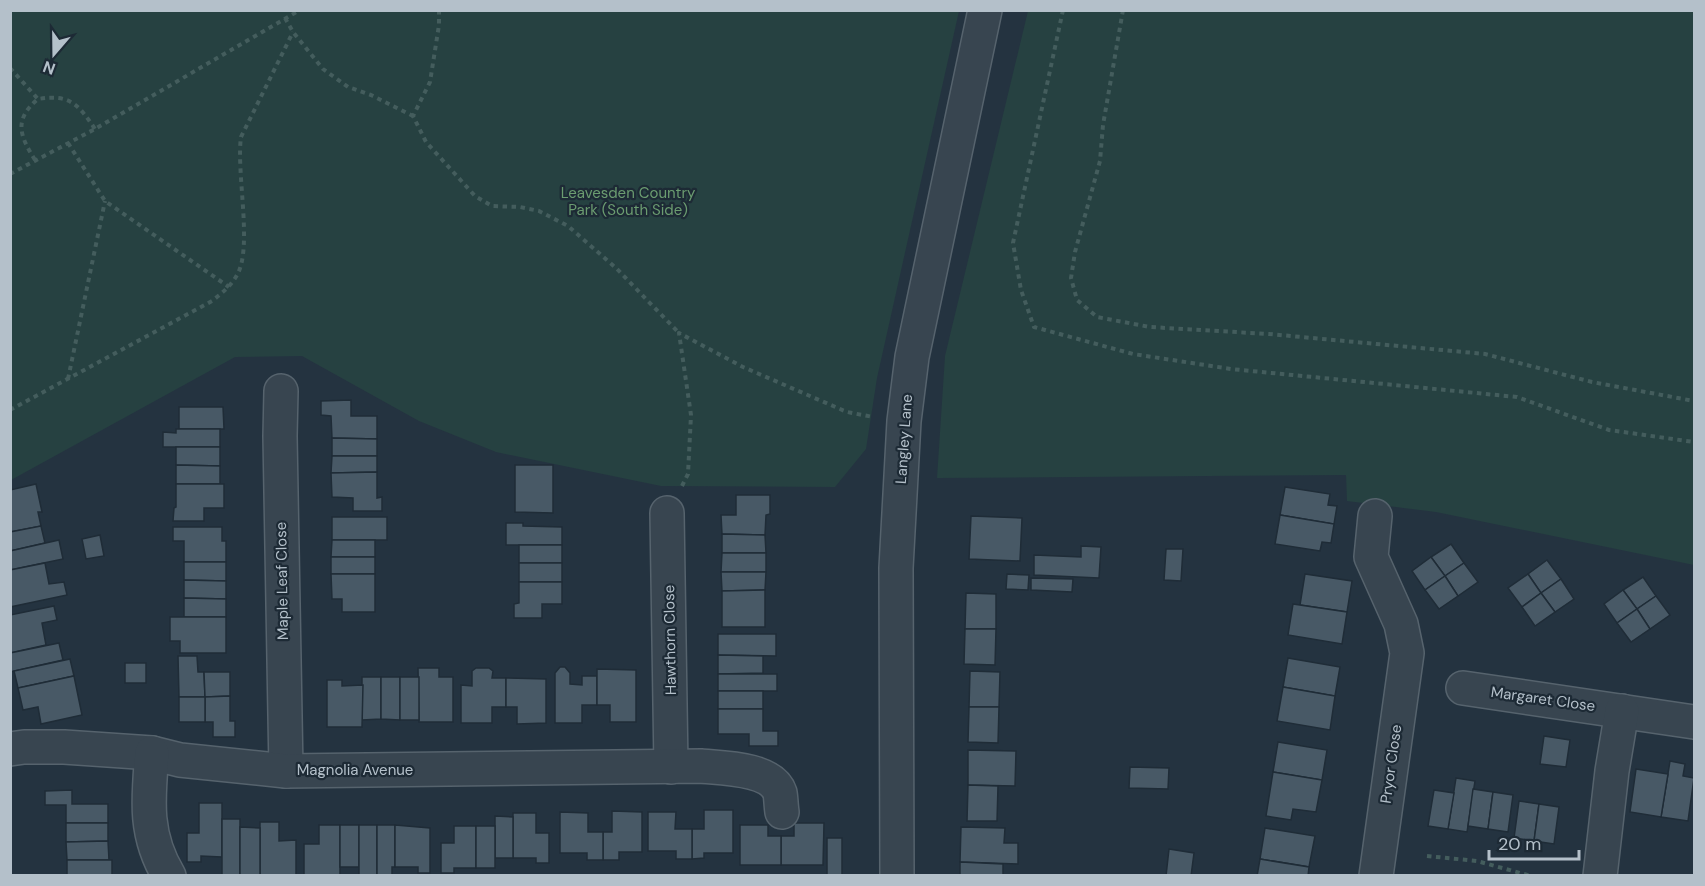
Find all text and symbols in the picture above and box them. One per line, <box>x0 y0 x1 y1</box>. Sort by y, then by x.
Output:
north arrow <box>24 24 84 84</box>
text: N <box>40 56 58 79</box>
park label: Leavesden Country Park (South Side) <box>561 183 696 220</box>
street label: Langley Lane <box>891 393 917 485</box>
street label: Maple Leaf Close <box>271 522 293 640</box>
street label: Hawthorn Close <box>659 585 681 695</box>
street label: Margaret Close <box>1490 682 1596 716</box>
street label: Pryor Close <box>1376 723 1406 805</box>
street label: Magnolia Avenue <box>297 760 413 780</box>
scale bar <box>1489 823 1579 861</box>
text: 20 m <box>1498 832 1541 856</box>

